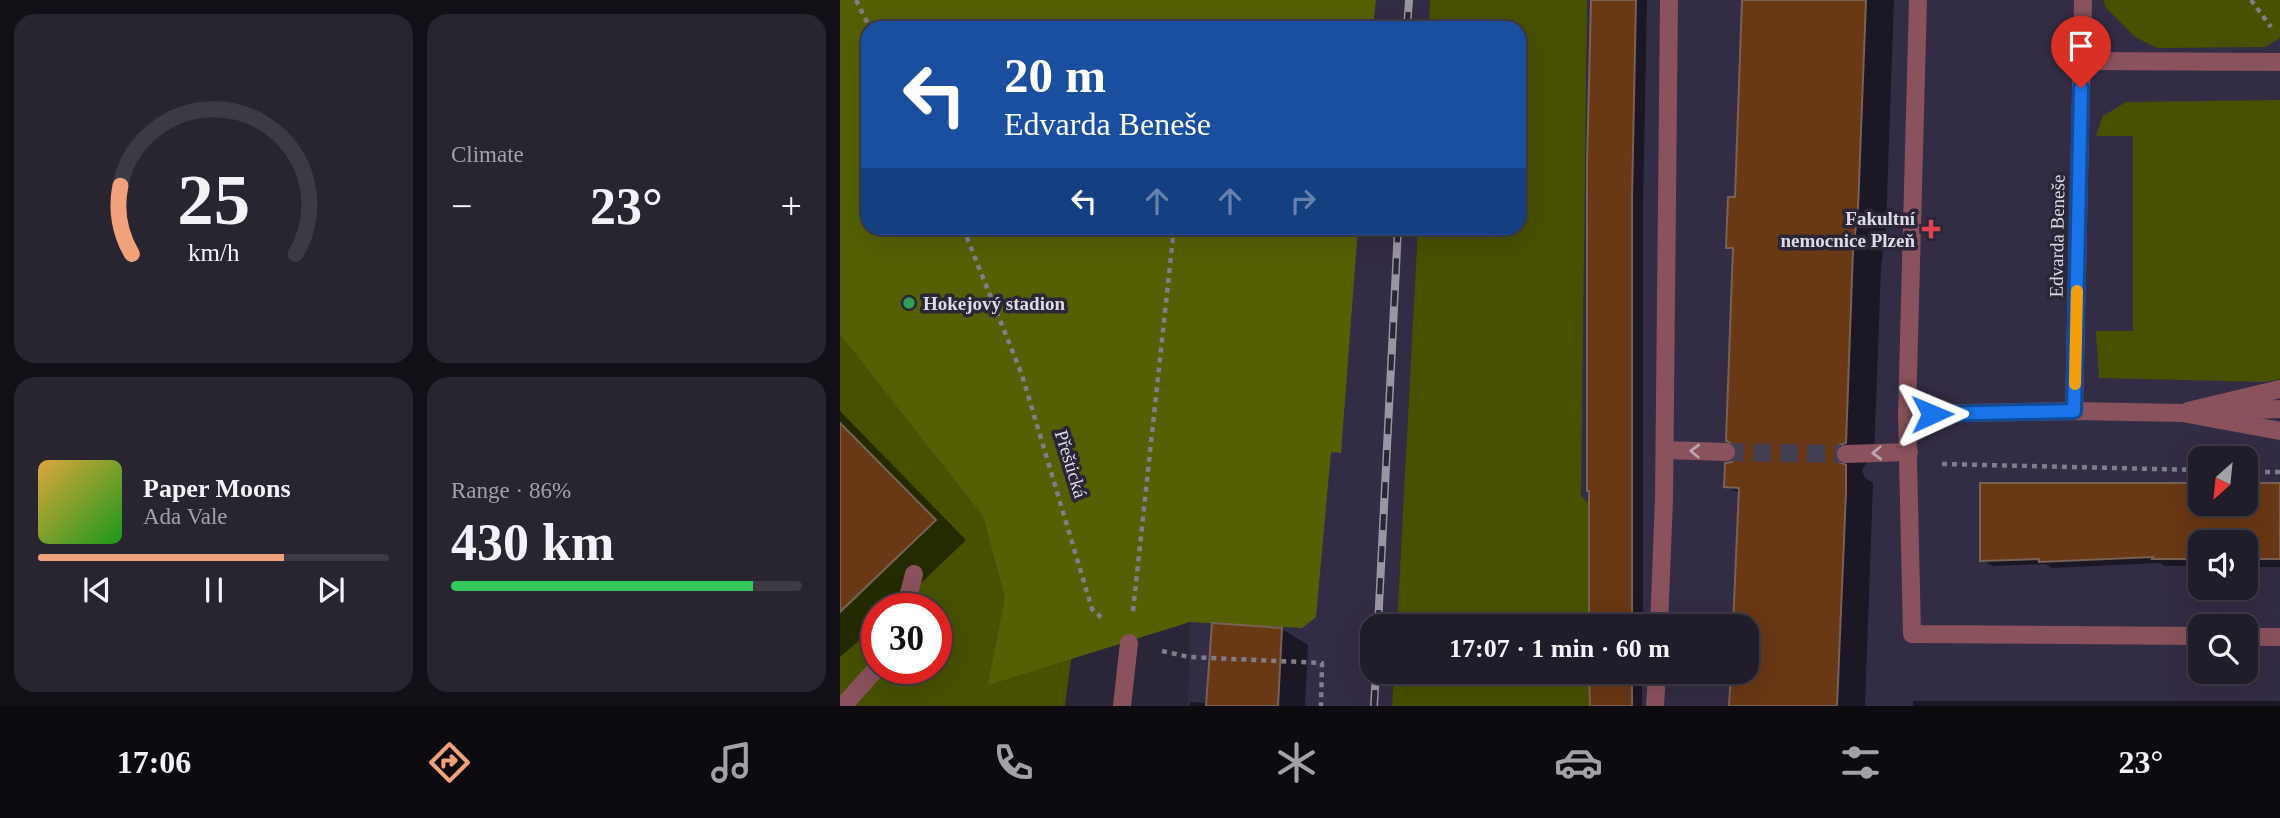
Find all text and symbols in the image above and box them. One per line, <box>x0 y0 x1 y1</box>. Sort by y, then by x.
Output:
pin <box>2051 16 2111 88</box>
icon: arrive <box>2062 27 2100 65</box>
text: 20 m <box>1004 48 1106 103</box>
icon: left <box>889 49 980 140</box>
text: Edvarda Beneše <box>1004 106 1211 142</box>
text: Climate <box>451 142 524 167</box>
text: 25 <box>177 160 250 241</box>
street label: Edvarda Beneše <box>2045 174 2069 298</box>
text: 23° <box>590 178 663 235</box>
icon: left <box>1065 182 1103 220</box>
icon: ahead <box>1138 182 1176 220</box>
icon: ahead <box>1211 182 1249 220</box>
icon: right <box>1284 182 1322 220</box>
text: − <box>451 185 472 227</box>
text: + <box>781 185 802 227</box>
place label: Fakultní nemocnice Plzeň <box>1780 208 1916 251</box>
marker: Fakultní nemocnice Plzeň <box>1921 219 1941 239</box>
text: km/h <box>188 239 240 266</box>
place label: Hokejový stadion <box>923 293 1065 314</box>
marker: Hokejový stadion <box>901 295 917 311</box>
position arrow <box>1895 377 1969 451</box>
street label: Přeštická <box>1051 428 1091 501</box>
one-way arrow <box>1689 443 1700 458</box>
one-way arrow <box>1872 445 1882 461</box>
north arrow <box>2188 446 2258 516</box>
map controls <box>2188 446 2258 684</box>
text: Paper Moons <box>143 474 291 503</box>
text: Range · 86% <box>451 478 571 503</box>
text: Ada Vale <box>143 504 228 529</box>
text: 430 km <box>451 514 614 571</box>
button: sound <box>2188 530 2258 600</box>
icon: previous <box>78 571 116 609</box>
icon: pause <box>195 571 233 609</box>
icon: next <box>312 571 350 609</box>
speed limit sign: 30 <box>861 593 952 684</box>
button: search <box>2188 614 2258 684</box>
text: 17:07 · 1 min · 60 m <box>1449 634 1670 663</box>
icon: directions <box>425 738 474 787</box>
icon: music <box>707 738 756 787</box>
icon: phone <box>989 738 1038 787</box>
icon: climate <box>1272 738 1321 787</box>
icon: car <box>1554 738 1603 787</box>
icon: filters <box>1836 738 1885 787</box>
text: 17:06 <box>117 744 191 780</box>
text: 23° <box>2119 744 2163 780</box>

